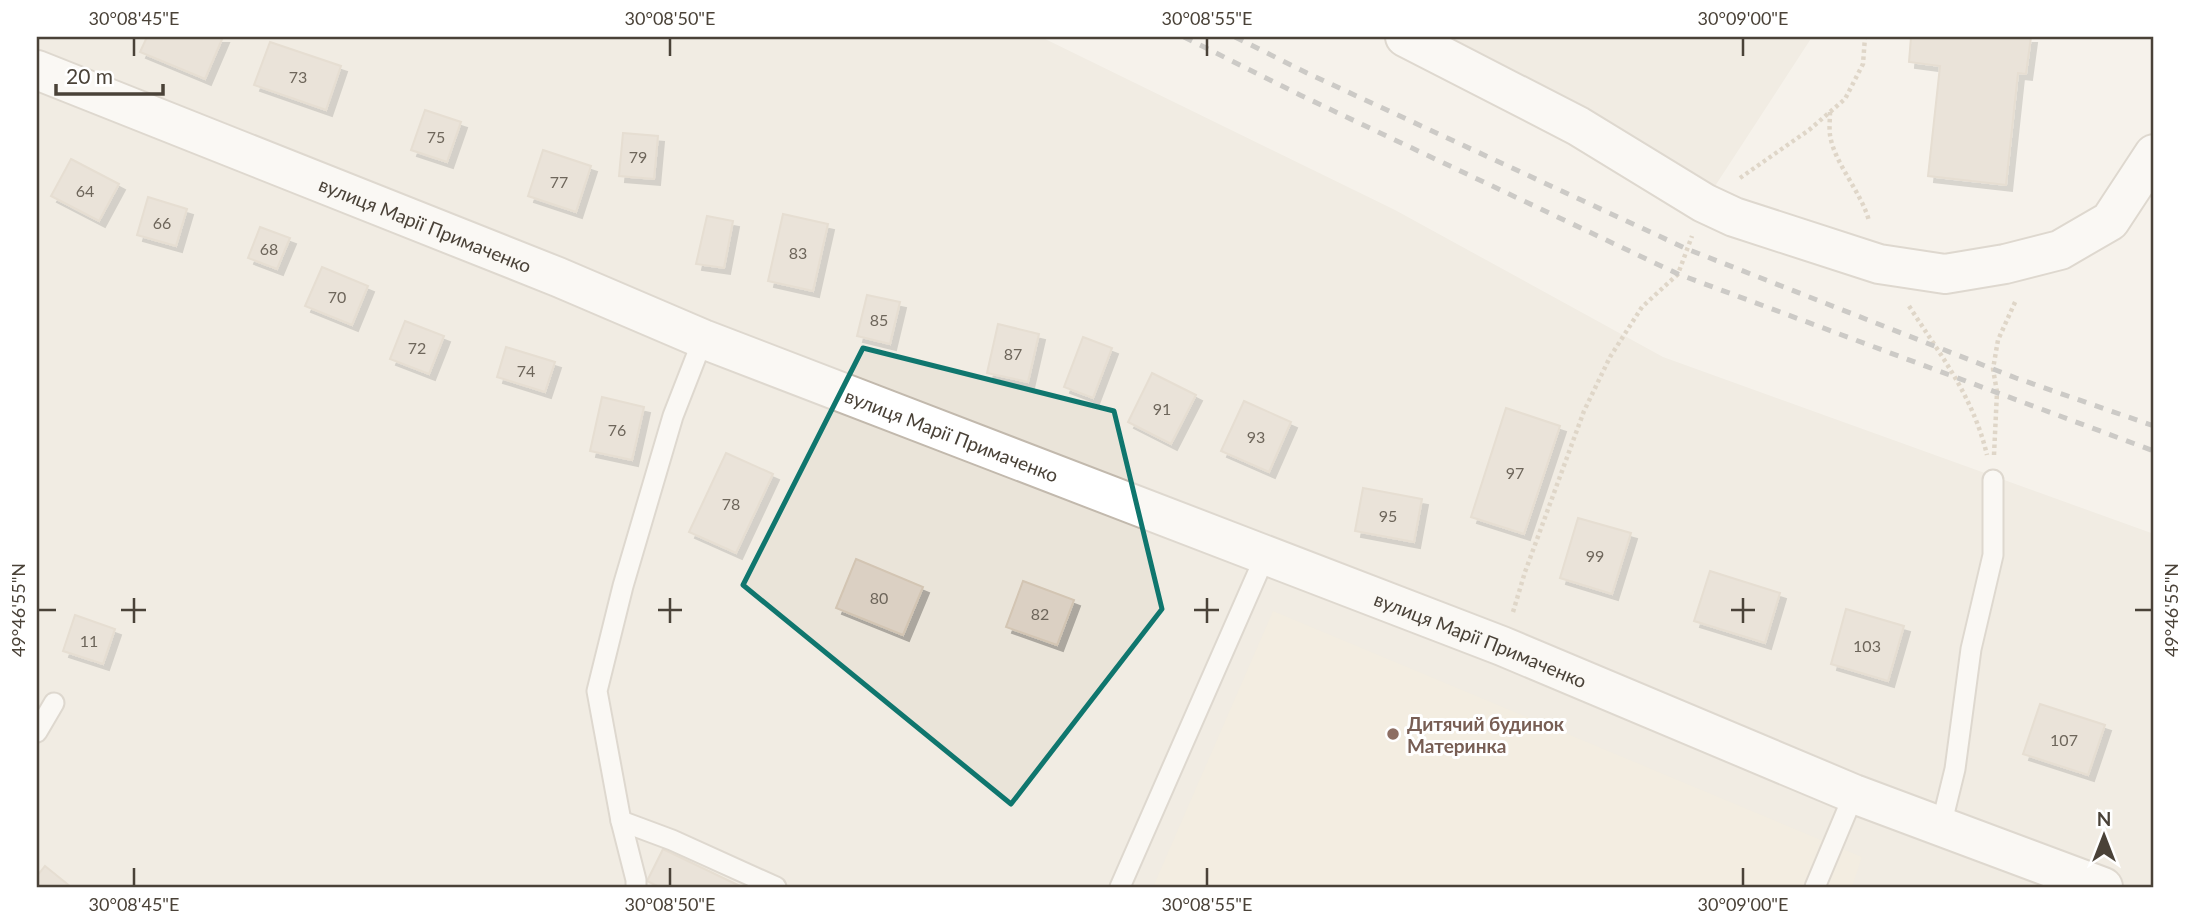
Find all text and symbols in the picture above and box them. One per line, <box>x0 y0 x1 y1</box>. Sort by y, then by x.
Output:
text: 30°08'45"E <box>89 7 179 29</box>
text: 30°08'50"E <box>625 7 715 29</box>
text: 30°08'55"E <box>1162 7 1252 29</box>
text: 30°09'00"E <box>1698 7 1788 29</box>
scale bar <box>56 52 163 96</box>
text: 20 m <box>66 63 113 88</box>
house number: 73 <box>289 67 307 86</box>
house number: 75 <box>427 127 445 146</box>
house number: 79 <box>629 147 647 166</box>
street label: вулиця Марії Примаченко <box>316 172 535 277</box>
house number: 77 <box>550 172 568 191</box>
house number: 64 <box>76 181 94 200</box>
house number: 66 <box>153 213 171 232</box>
house number: 68 <box>260 239 278 258</box>
house number: 83 <box>789 243 807 262</box>
house number: 70 <box>328 287 346 306</box>
house number: 85 <box>870 310 888 329</box>
house number: 72 <box>408 338 426 357</box>
house number: 87 <box>1004 344 1022 363</box>
house number: 74 <box>517 361 535 380</box>
street label: вулиця Марії Примаченко <box>842 383 1062 486</box>
house number: 91 <box>1153 399 1171 418</box>
house number: 76 <box>608 420 626 439</box>
house number: 93 <box>1247 427 1265 446</box>
house number: 97 <box>1506 463 1524 482</box>
house number: 78 <box>722 494 740 513</box>
house number: 95 <box>1379 506 1397 525</box>
house number: 99 <box>1586 546 1604 565</box>
text: 49°46'55"N <box>7 563 29 657</box>
text: 49°46'55"N <box>2160 563 2182 657</box>
street label: вулиця Марії Примаченко <box>1371 587 1590 692</box>
house number: 80 <box>870 588 888 607</box>
house number: 82 <box>1031 604 1049 623</box>
house number: 11 <box>80 631 98 650</box>
house number: 103 <box>1853 636 1881 655</box>
place label: Дитячий будинок Материнка <box>1407 712 1565 757</box>
marker: Дитячий будинок Материнка <box>1385 726 1401 742</box>
house number: 107 <box>2050 730 2078 749</box>
north arrow <box>2068 802 2138 872</box>
text: N <box>2097 807 2111 830</box>
text: 30°08'45"E <box>89 893 179 915</box>
text: 30°08'50"E <box>625 893 715 915</box>
text: 30°08'55"E <box>1162 893 1252 915</box>
text: 30°09'00"E <box>1698 893 1788 915</box>

